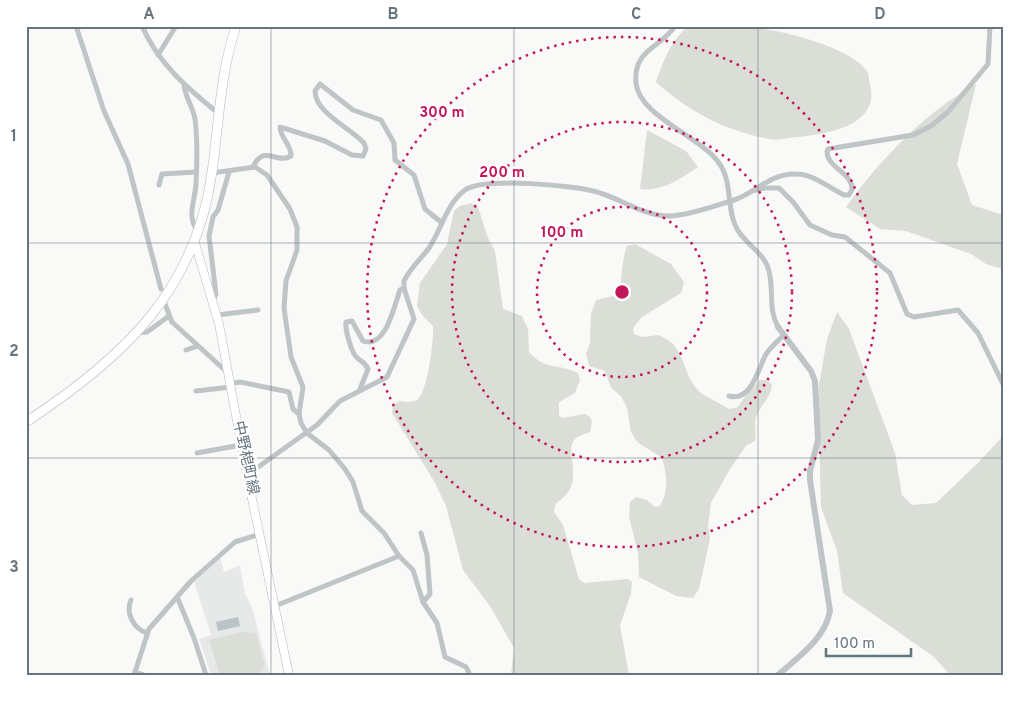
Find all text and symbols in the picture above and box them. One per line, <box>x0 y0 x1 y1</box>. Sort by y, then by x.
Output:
text: A <box>143 5 155 25</box>
text: B <box>387 5 399 25</box>
text: C <box>631 5 641 25</box>
text: D <box>874 5 886 25</box>
text: 300 m <box>419 104 465 123</box>
text: 1 <box>11 127 17 147</box>
text: 200 m <box>479 164 525 183</box>
text: 100 m <box>541 224 583 243</box>
centre of rings <box>613 283 631 301</box>
text: 2 <box>9 342 19 362</box>
street label: 中野梍町線 <box>228 419 262 497</box>
text: 3 <box>9 558 19 578</box>
scale bar <box>826 626 912 658</box>
text: 100 m <box>834 635 875 654</box>

